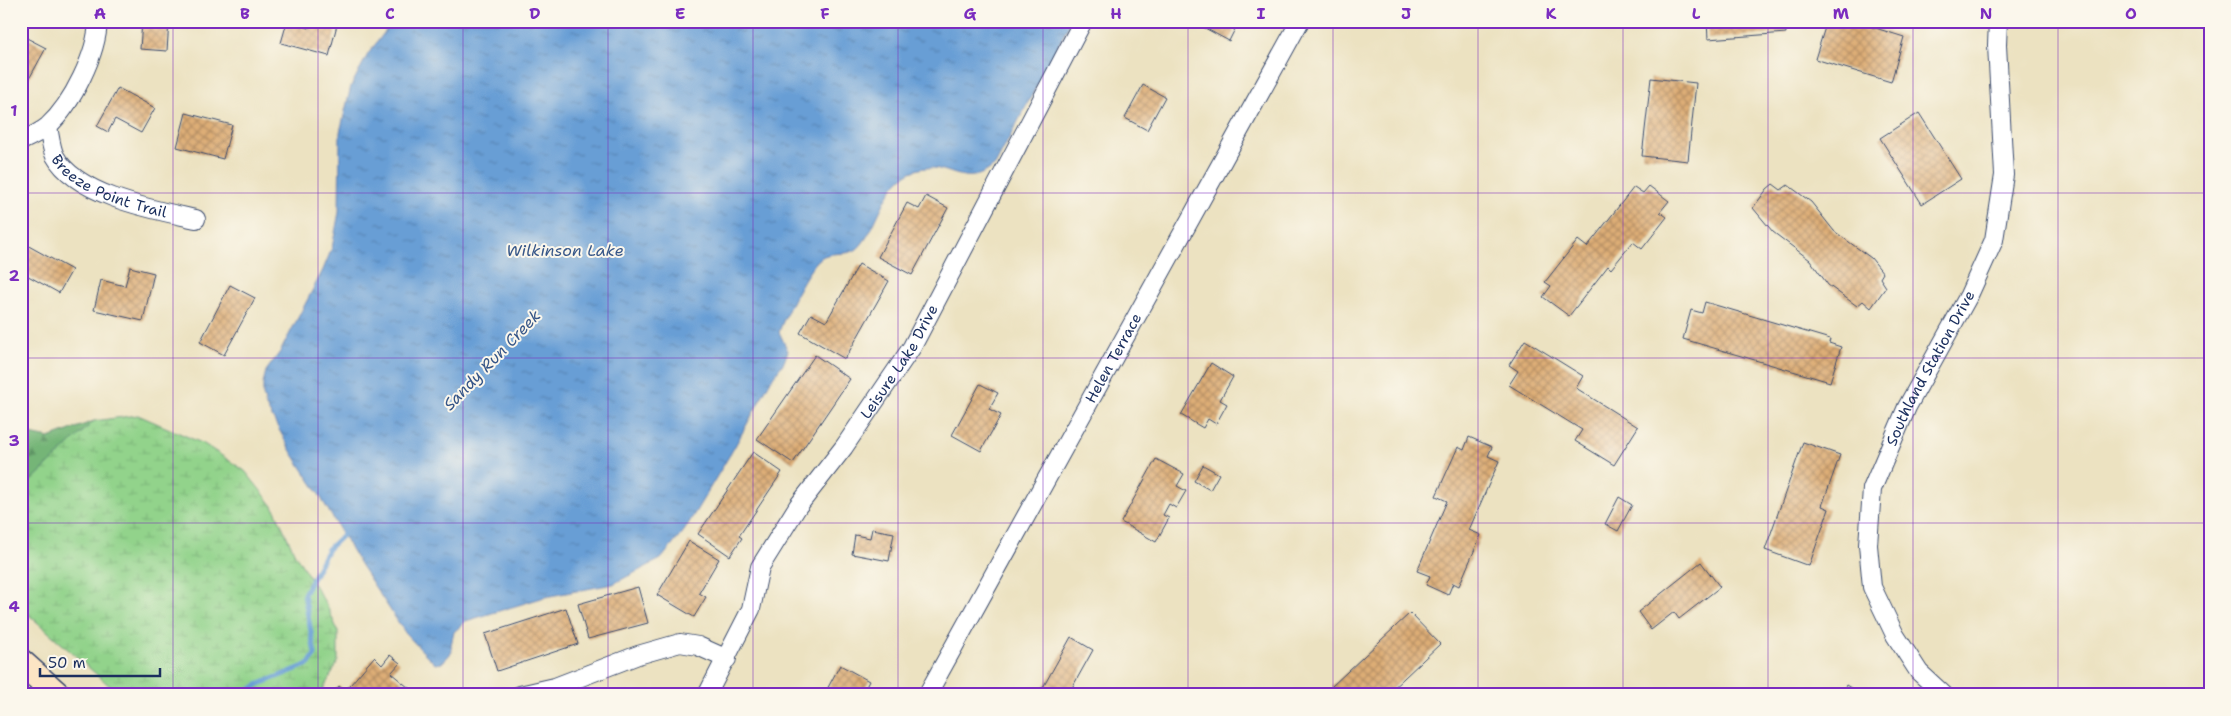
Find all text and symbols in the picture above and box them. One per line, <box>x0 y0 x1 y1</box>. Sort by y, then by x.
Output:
text: A <box>94 3 106 24</box>
text: B <box>240 3 250 24</box>
text: C <box>385 3 395 24</box>
text: D <box>529 3 541 24</box>
text: E <box>675 3 685 24</box>
text: F <box>820 3 830 24</box>
text: G <box>964 3 977 24</box>
text: H <box>1110 3 1122 24</box>
text: I <box>1257 3 1266 24</box>
text: J <box>1401 3 1411 24</box>
text: K <box>1546 3 1557 24</box>
text: L <box>1692 3 1701 24</box>
text: M <box>1833 3 1850 24</box>
text: N <box>1980 3 1992 24</box>
text: O <box>2125 3 2137 24</box>
text: 1 <box>10 100 18 121</box>
street label: Breeze Point Trail <box>47 151 169 222</box>
water label: Wilkinson Lake <box>506 240 624 261</box>
text: 2 <box>8 265 20 286</box>
street label: Southland Station Drive <box>1882 287 1980 449</box>
street label: Leisure Lake Drive <box>856 301 943 423</box>
water label: Sandy Run Creek <box>439 305 545 415</box>
street label: Helen Terrace <box>1081 310 1146 407</box>
text: 3 <box>8 430 20 451</box>
text: 4 <box>8 596 20 617</box>
scale bar <box>40 646 160 678</box>
text: 50 m <box>48 653 86 673</box>

